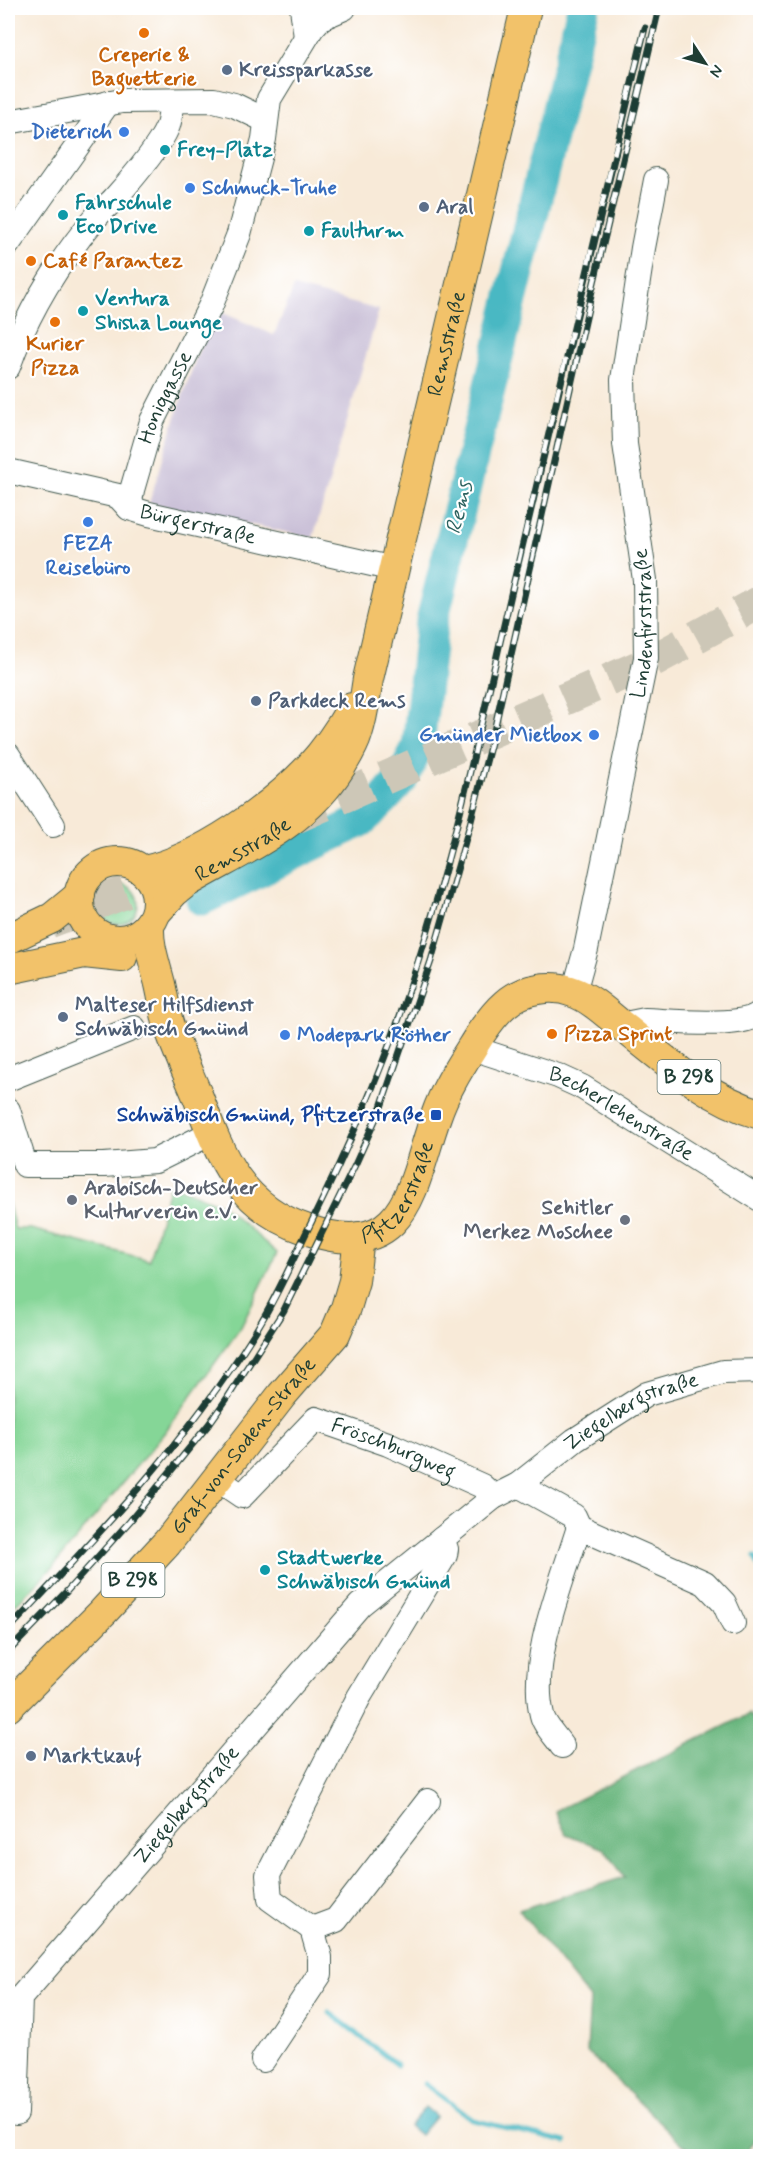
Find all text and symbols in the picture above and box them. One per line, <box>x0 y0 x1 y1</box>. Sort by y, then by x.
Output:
marker: Creperie & Baguetterie <box>137 26 151 40</box>
north arrow <box>675 33 735 93</box>
place label: Creperie & Baguetterie <box>91 41 197 95</box>
place label: Kreissparkasse <box>239 56 373 84</box>
text: N <box>704 60 728 81</box>
marker: Kreissparkasse <box>220 63 234 77</box>
place label: Dieterich <box>31 118 112 146</box>
marker: Dieterich <box>117 125 131 139</box>
place label: Frey-Platz <box>177 136 274 164</box>
marker: Frey-Platz <box>158 143 172 157</box>
place label: Schmuck-Truhe <box>202 174 337 202</box>
marker: Schmuck-Truhe <box>183 181 197 195</box>
place label: Fahrschule Eco Drive <box>75 189 172 241</box>
place label: Aral <box>436 193 473 221</box>
marker: Aral <box>417 200 431 214</box>
marker: Fahrschule Eco Drive <box>56 208 70 222</box>
place label: Faulturm <box>321 217 404 245</box>
marker: Faulturm <box>302 224 316 238</box>
place label: Café Parantez <box>43 247 183 275</box>
marker: Café Parantez <box>24 254 38 268</box>
place label: Ventura Shisha Lounge <box>95 285 223 339</box>
street label: Remsstraße <box>421 288 473 399</box>
marker: Ventura Shisha Lounge <box>76 304 90 318</box>
marker: Kurier Pizza <box>48 315 62 329</box>
place label: Kurier Pizza <box>26 330 85 382</box>
street label: Honiggasse <box>132 346 199 447</box>
water label: Rems <box>440 476 481 537</box>
street label: Bürgerstraße <box>136 498 259 552</box>
marker: FEZA Reisebüro <box>81 515 95 529</box>
place label: FEZA Reisebüro <box>46 530 131 582</box>
street label: Lindenfirststraße <box>624 547 660 701</box>
place label: Parkdeck Rems <box>268 687 406 715</box>
marker: Parkdeck Rems <box>249 694 263 708</box>
place label: Gmünder Mietbox <box>419 721 583 749</box>
marker: Gmünder Mietbox <box>587 728 601 742</box>
street label: Remsstraße <box>190 811 297 889</box>
place label: Malteser Hilfsdienst Schwäbisch Gmünd <box>75 991 254 1043</box>
marker: Malteser Hilfsdienst Schwäbisch Gmünd <box>56 1010 70 1024</box>
place label: Pizza Sprint <box>564 1020 672 1048</box>
place label: Modepark Röther <box>297 1021 451 1049</box>
marker: Pizza Sprint <box>545 1027 559 1041</box>
marker: Modepark Röther <box>278 1028 292 1042</box>
street label: Becherlehenstraße <box>545 1060 699 1168</box>
road number: B 298 <box>658 1060 720 1094</box>
place label: Schwäbisch Gmünd, Pfitzerstraße <box>117 1101 425 1129</box>
marker: Schwäbisch Gmünd, Pfitzerstraße <box>429 1108 443 1122</box>
street label: Pfitzerstraße <box>358 1138 441 1251</box>
place label: Arabisch-Deutscher Kulturverein e.V. <box>84 1174 258 1226</box>
marker: Arabisch-Deutscher Kulturverein e.V. <box>65 1193 79 1207</box>
place label: Sehitler Merkez Moschee <box>463 1194 614 1246</box>
marker: Sehitler Merkez Moschee <box>618 1213 632 1227</box>
street label: Graf-von-Soden-Straße <box>164 1351 323 1541</box>
street label: Ziegelbergstraße <box>558 1366 702 1458</box>
street label: Fröschburgweg <box>327 1411 460 1488</box>
place label: Stadtwerke Schwäbisch Gmünd <box>277 1544 450 1596</box>
road number: B 298 <box>102 1563 164 1597</box>
marker: Stadtwerke Schwäbisch Gmünd <box>258 1563 272 1577</box>
street label: Ziegelbergstraße <box>127 1740 246 1871</box>
place label: Marktkauf <box>43 1742 142 1770</box>
marker: Marktkauf <box>24 1749 38 1763</box>

